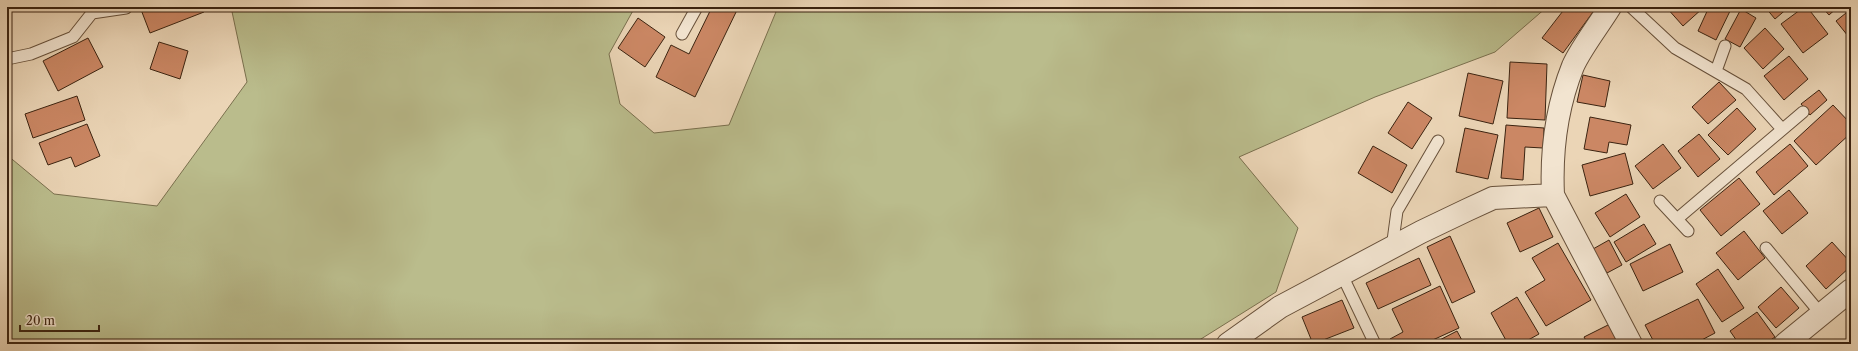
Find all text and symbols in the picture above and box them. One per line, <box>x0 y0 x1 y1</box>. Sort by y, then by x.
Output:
scale bar <box>20 307 99 333</box>
text: 20 m <box>26 313 55 328</box>

